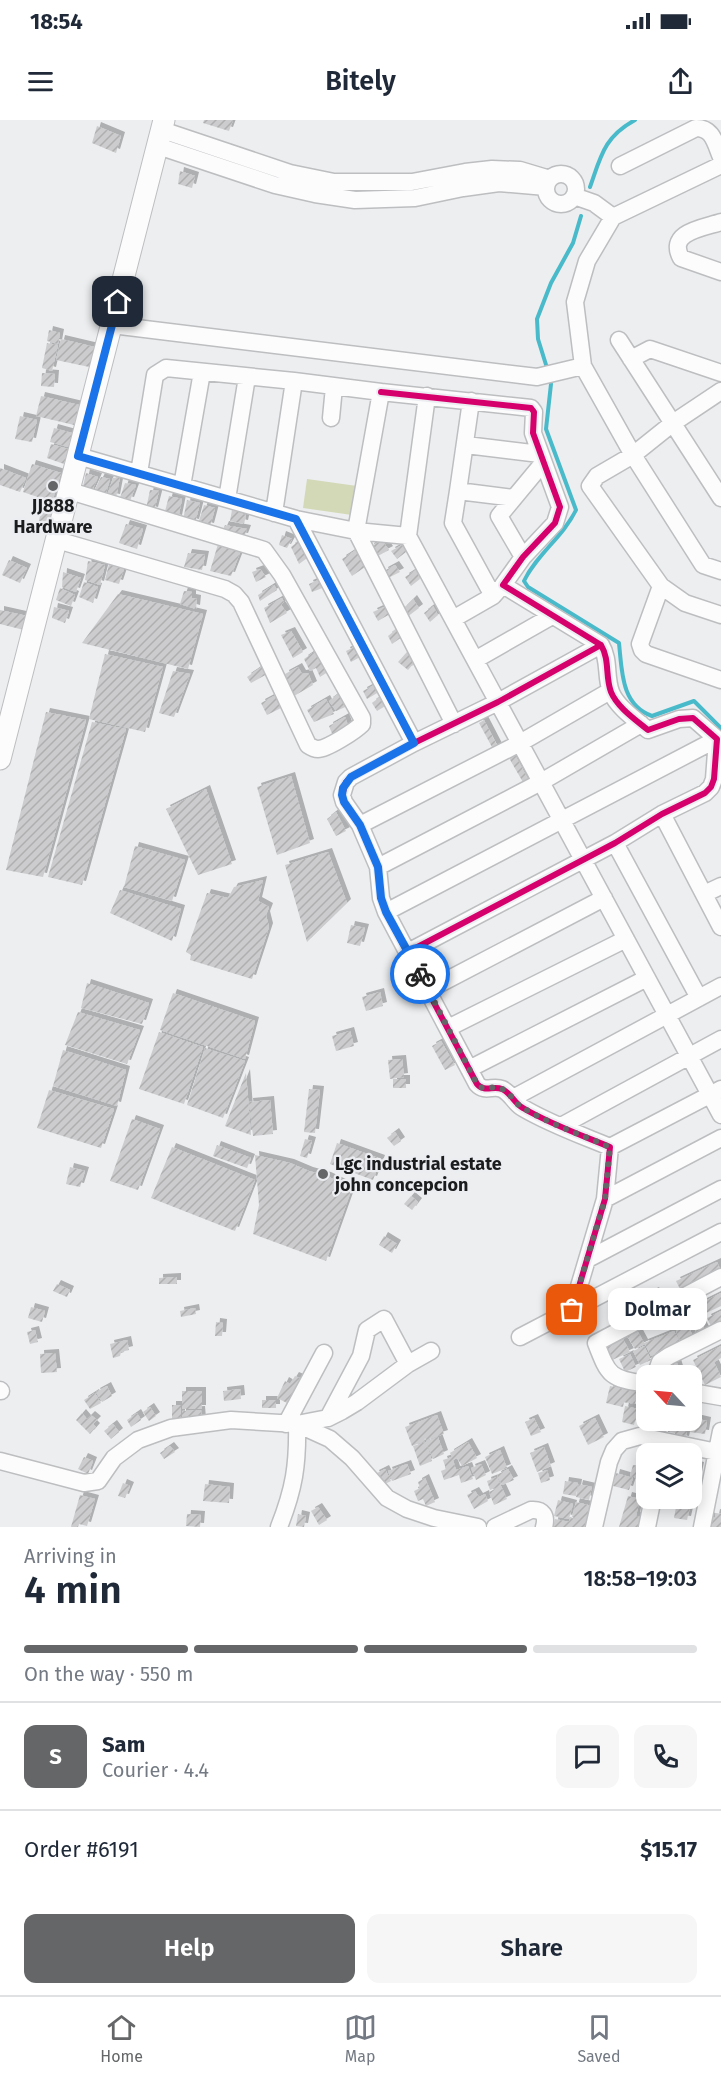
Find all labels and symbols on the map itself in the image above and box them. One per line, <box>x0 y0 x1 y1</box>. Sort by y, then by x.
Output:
pin <box>92 276 143 327</box>
marker: JJ888 Hardware <box>46 479 60 493</box>
place label: JJ888 Hardware <box>13 495 93 538</box>
courier <box>390 944 450 1004</box>
place label: Lgc industrial estate john concepcion <box>334 1153 502 1196</box>
marker: Lgc industrial estate john concepcion <box>316 1167 330 1181</box>
pin <box>546 1284 597 1335</box>
callout: Dolmar <box>608 1289 707 1331</box>
north arrow <box>636 1365 702 1431</box>

